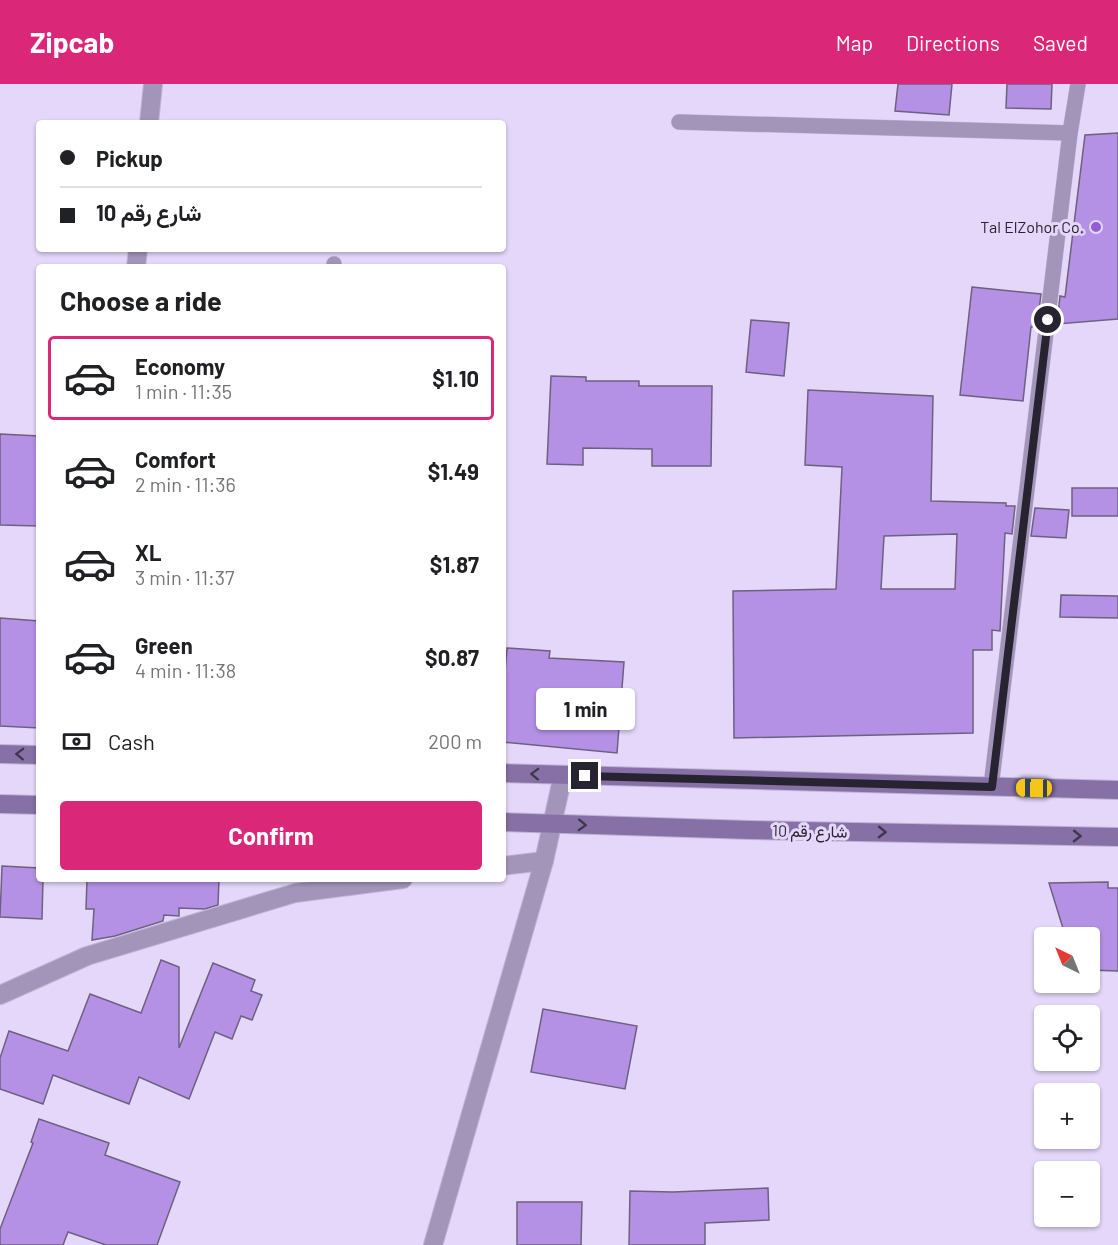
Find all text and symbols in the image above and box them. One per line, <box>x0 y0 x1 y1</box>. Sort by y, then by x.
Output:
text: Zipcab <box>30 25 114 59</box>
text: Map <box>836 30 873 55</box>
text: Directions <box>906 30 1000 55</box>
text: Saved <box>1033 30 1088 55</box>
text: Pickup <box>96 145 163 171</box>
text: شارع رقم 10 <box>96 199 202 225</box>
place label: Tal ElZohor Co. <box>980 217 1084 236</box>
marker: Tal ElZohor Co. <box>1089 220 1103 234</box>
text: Choose a ride <box>60 284 222 316</box>
route start <box>1034 306 1061 333</box>
icon: car <box>63 351 117 405</box>
text: Economy <box>135 353 225 379</box>
text: $1.10 <box>432 365 479 391</box>
text: 1 min · 11:35 <box>135 379 232 403</box>
icon: car <box>63 444 117 498</box>
text: Comfort <box>135 446 216 472</box>
text: $1.49 <box>428 458 479 484</box>
text: 2 min · 11:36 <box>135 472 236 496</box>
icon: car <box>63 537 117 591</box>
text: XL <box>135 539 161 565</box>
text: $1.87 <box>430 551 479 577</box>
text: 3 min · 11:37 <box>135 565 235 589</box>
icon: car <box>63 630 117 684</box>
text: Green <box>135 632 193 658</box>
text: $0.87 <box>425 644 479 670</box>
text: 4 min · 11:38 <box>135 658 236 682</box>
callout: 1 min <box>536 689 634 731</box>
text: 1 min <box>564 697 607 721</box>
icon: cash <box>60 725 93 758</box>
text: Cash <box>108 728 155 754</box>
text: 200 m <box>428 729 482 753</box>
one-way arrow <box>15 748 24 761</box>
route end <box>571 762 598 789</box>
one-way arrow <box>530 768 539 780</box>
car <box>1016 779 1052 797</box>
button: Confirm <box>60 801 482 870</box>
one-way arrow <box>577 819 586 831</box>
street label: شارع رقم 10 <box>772 820 848 844</box>
one-way arrow <box>877 826 886 838</box>
one-way arrow <box>1072 829 1081 842</box>
north arrow <box>1034 927 1100 993</box>
map controls <box>1034 927 1100 1227</box>
button: locate <box>1034 1005 1100 1071</box>
button: + <box>1034 1083 1100 1149</box>
button: − <box>1034 1161 1100 1227</box>

